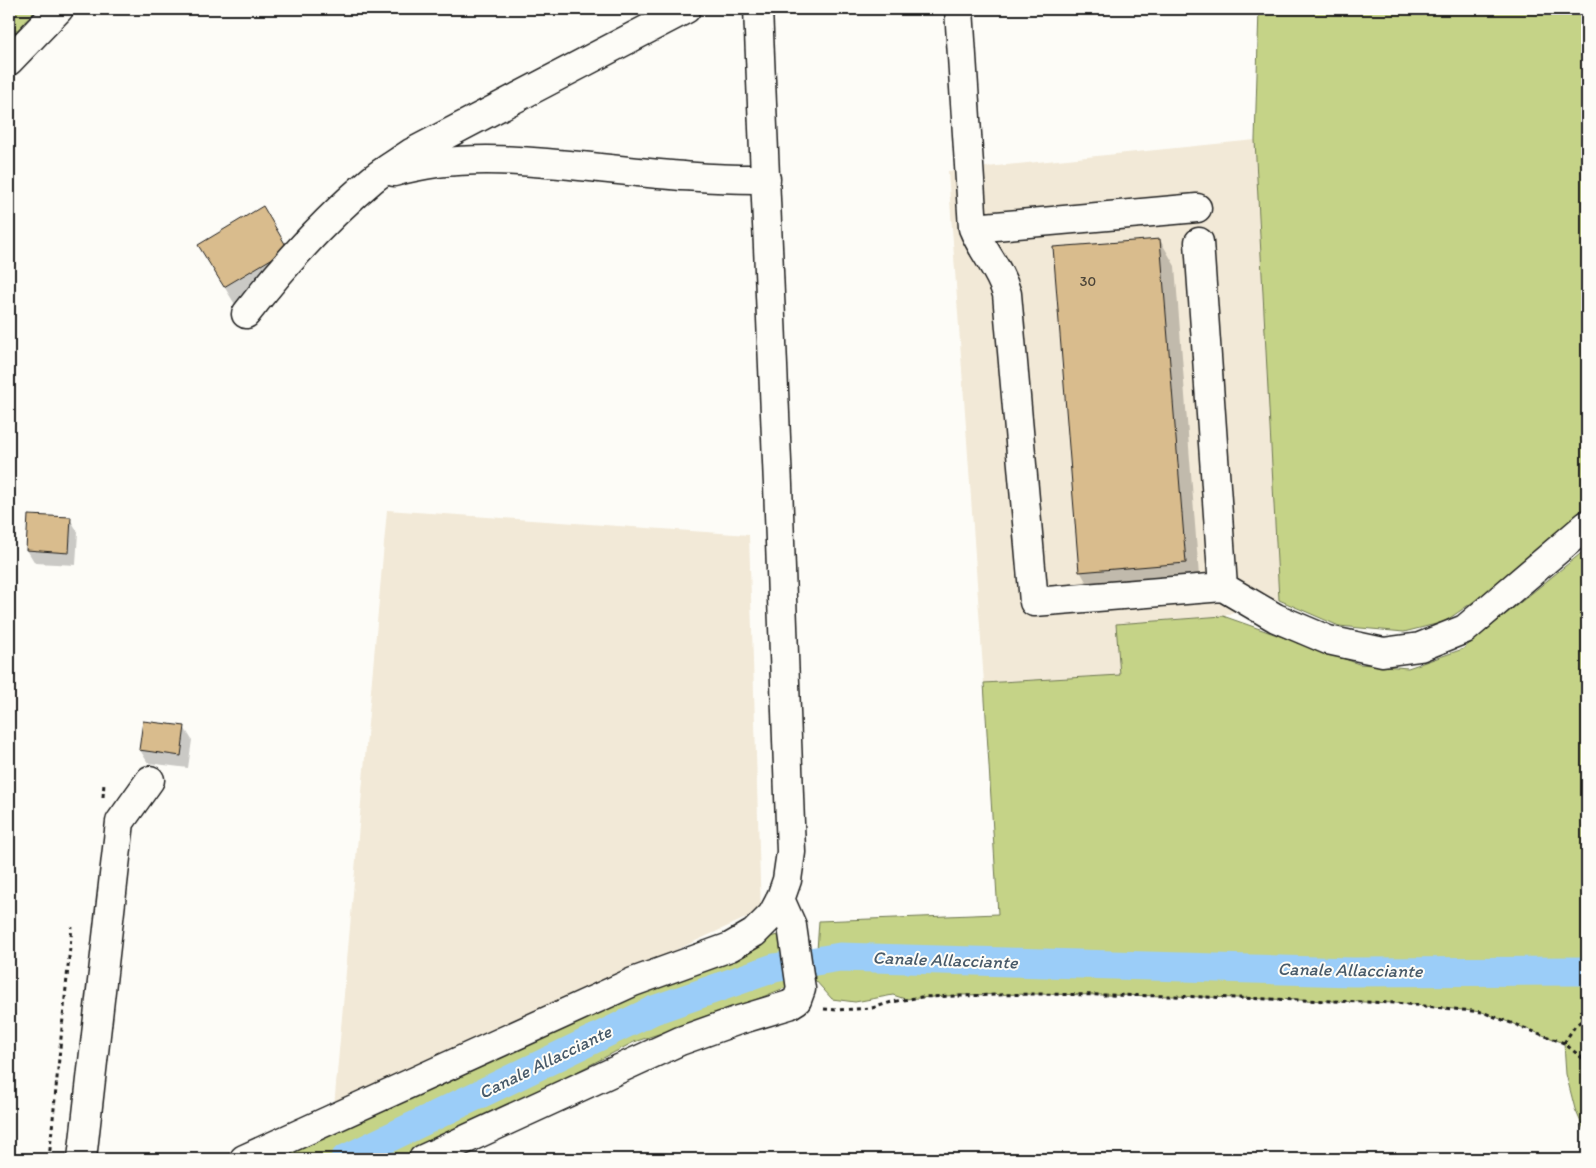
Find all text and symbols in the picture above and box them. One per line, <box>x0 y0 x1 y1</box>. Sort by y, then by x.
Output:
house number: 30 <box>1080 273 1096 290</box>
water label: Canale Allacciante <box>872 946 1019 974</box>
water label: Canale Allacciante <box>1277 958 1424 982</box>
water label: Canale Allacciante <box>475 1020 616 1104</box>

